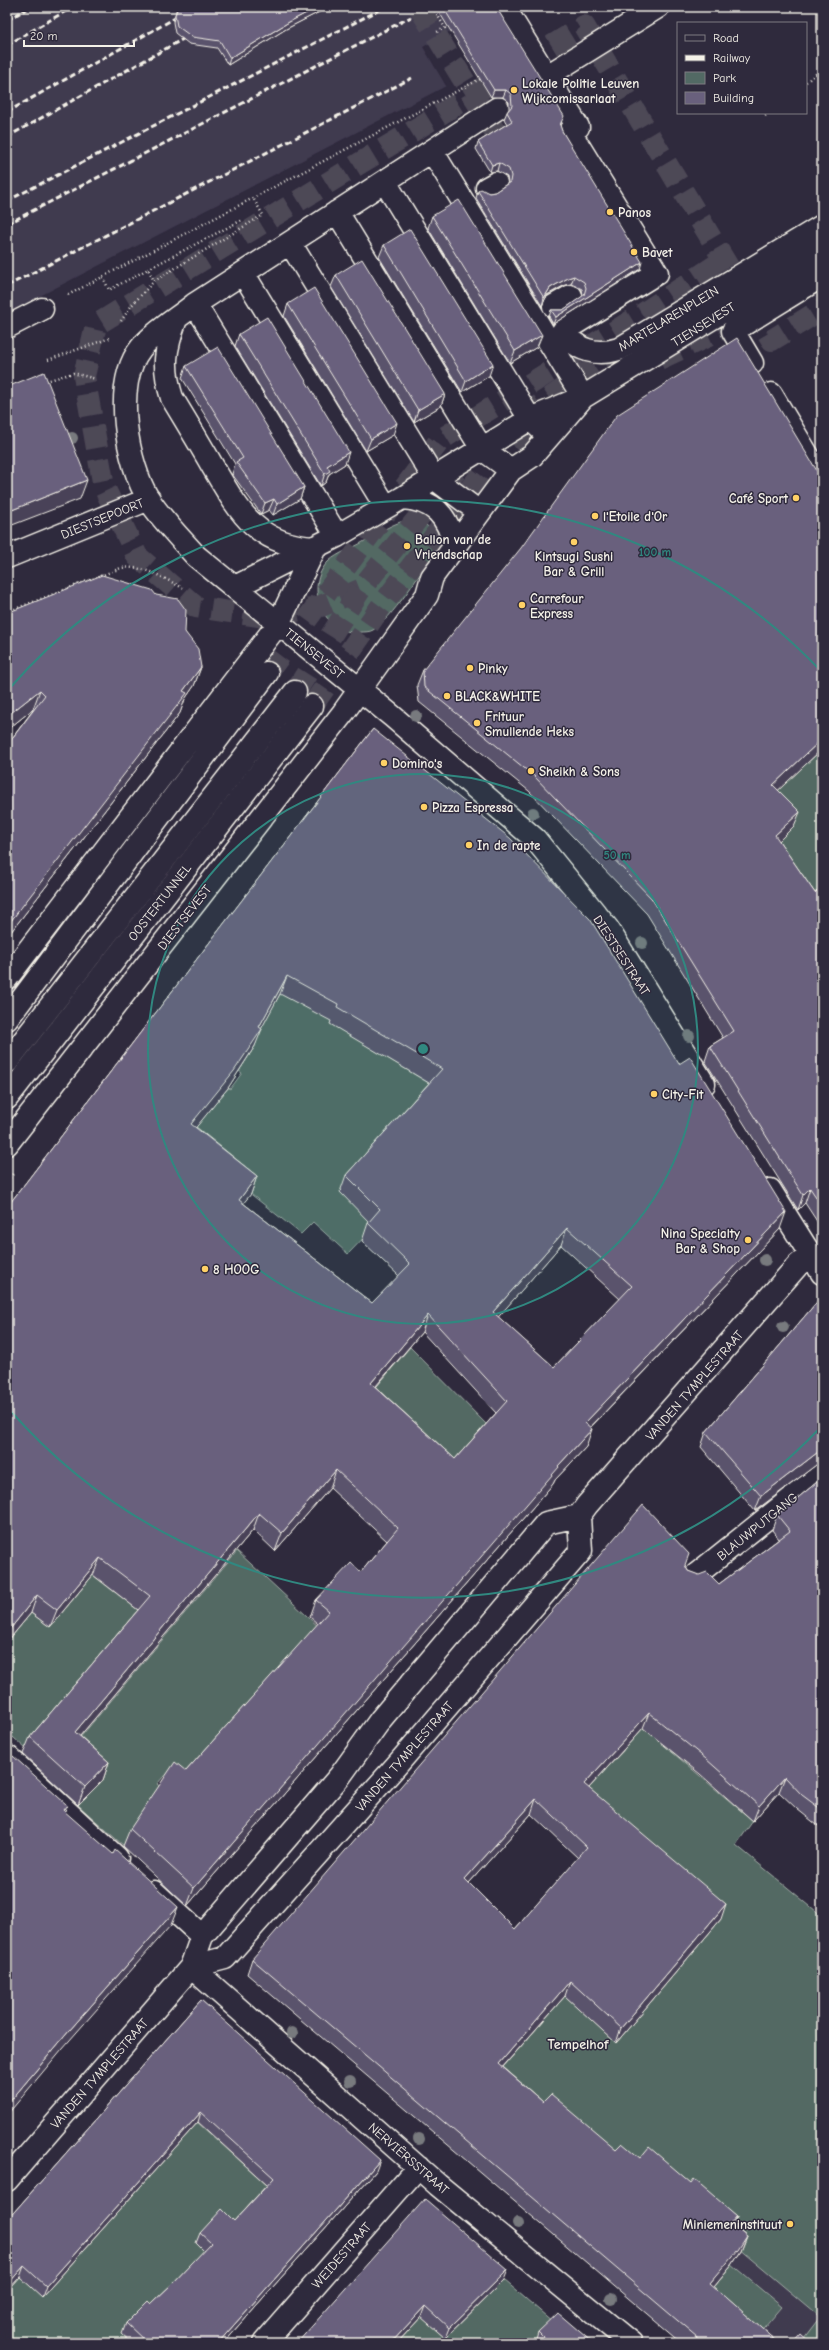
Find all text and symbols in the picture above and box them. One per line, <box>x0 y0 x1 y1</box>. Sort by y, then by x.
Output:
scale bar <box>24 22 134 48</box>
legend <box>677 22 807 114</box>
text: 20 m <box>30 29 58 43</box>
text: Road <box>713 31 739 45</box>
text: Railway <box>713 51 751 65</box>
text: Park <box>713 71 736 85</box>
place label: Lokale Politie Leuven Wijkcomissariaat <box>522 76 639 106</box>
marker: Lokale Politie Leuven Wijkcomissariaat <box>509 85 519 95</box>
text: Building <box>713 91 754 105</box>
place label: Panos <box>618 205 652 220</box>
marker: Panos <box>605 207 615 217</box>
place label: Bavet <box>642 245 673 260</box>
marker: Bavet <box>629 247 639 257</box>
street label: MARTELARENPLEIN <box>615 283 721 354</box>
street label: TIENSEVEST <box>669 299 738 350</box>
place label: Café Sport <box>729 491 789 506</box>
marker: Café Sport <box>791 493 801 503</box>
street label: DIESTSEPOORT <box>58 495 146 542</box>
place label: l'Etoile d'Or <box>603 509 668 524</box>
marker: l'Etoile d'Or <box>590 511 600 521</box>
place label: Ballon van de Vriendschap <box>415 532 491 562</box>
marker: Kintsugi Sushi Bar & Grill <box>569 537 579 547</box>
marker: Ballon van de Vriendschap <box>402 541 412 551</box>
text: 100 m <box>639 545 671 559</box>
place label: Kintsugi Sushi Bar & Grill <box>535 549 613 579</box>
place label: Carrefour Express <box>530 591 584 621</box>
marker: Carrefour Express <box>517 600 527 610</box>
street label: TIENSEVEST <box>282 625 348 682</box>
place label: Pinky <box>478 661 508 676</box>
marker: Pinky <box>465 663 475 673</box>
place label: BLACK&WHITE <box>455 689 540 704</box>
marker: BLACK&WHITE <box>442 691 452 701</box>
place label: Frituur Smullende Heks <box>485 709 575 739</box>
marker: Frituur Smullende Heks <box>472 718 482 728</box>
place label: Domino's <box>392 756 443 771</box>
marker: Domino's <box>379 758 389 768</box>
place label: Sheikh & Sons <box>539 764 620 779</box>
marker: Sheikh & Sons <box>526 766 536 776</box>
place label: Pizza Espressa <box>432 800 513 815</box>
marker: Pizza Espressa <box>419 802 429 812</box>
place label: In de rapte <box>477 838 541 853</box>
marker: In de rapte <box>464 840 474 850</box>
text: 50 m <box>603 848 631 862</box>
street label: OOSTERTUNNEL <box>125 860 194 944</box>
street label: DIESTSEVEST <box>154 882 215 953</box>
street label: DIESTSESTRAAT <box>590 912 653 998</box>
centre of rings <box>416 1042 430 1056</box>
place label: City-Fit <box>662 1087 704 1102</box>
marker: City-Fit <box>649 1089 659 1099</box>
place label: Nina Specialty Bar & Shop <box>661 1226 740 1256</box>
marker: Nina Specialty Bar & Shop <box>743 1235 753 1245</box>
place label: 8 HOOG <box>213 1262 259 1277</box>
marker: 8 HOOG <box>200 1264 210 1274</box>
street label: VANDEN TYMPLESTRAAT <box>643 1327 746 1443</box>
street label: BLAUWPUTGANG <box>714 1489 801 1564</box>
street label: VANDEN TYMPLESTRAAT <box>353 1698 456 1814</box>
street label: VANDEN TYMPLESTRAAT <box>48 2015 151 2131</box>
district label: Tempelhof <box>548 2036 609 2053</box>
street label: NERVIËRSSTRAAT <box>365 2119 453 2197</box>
place label: Miniemeninstituut <box>683 2217 783 2232</box>
street label: WEIDESTRAAT <box>309 2219 374 2292</box>
marker: Miniemeninstituut <box>785 2219 795 2229</box>

